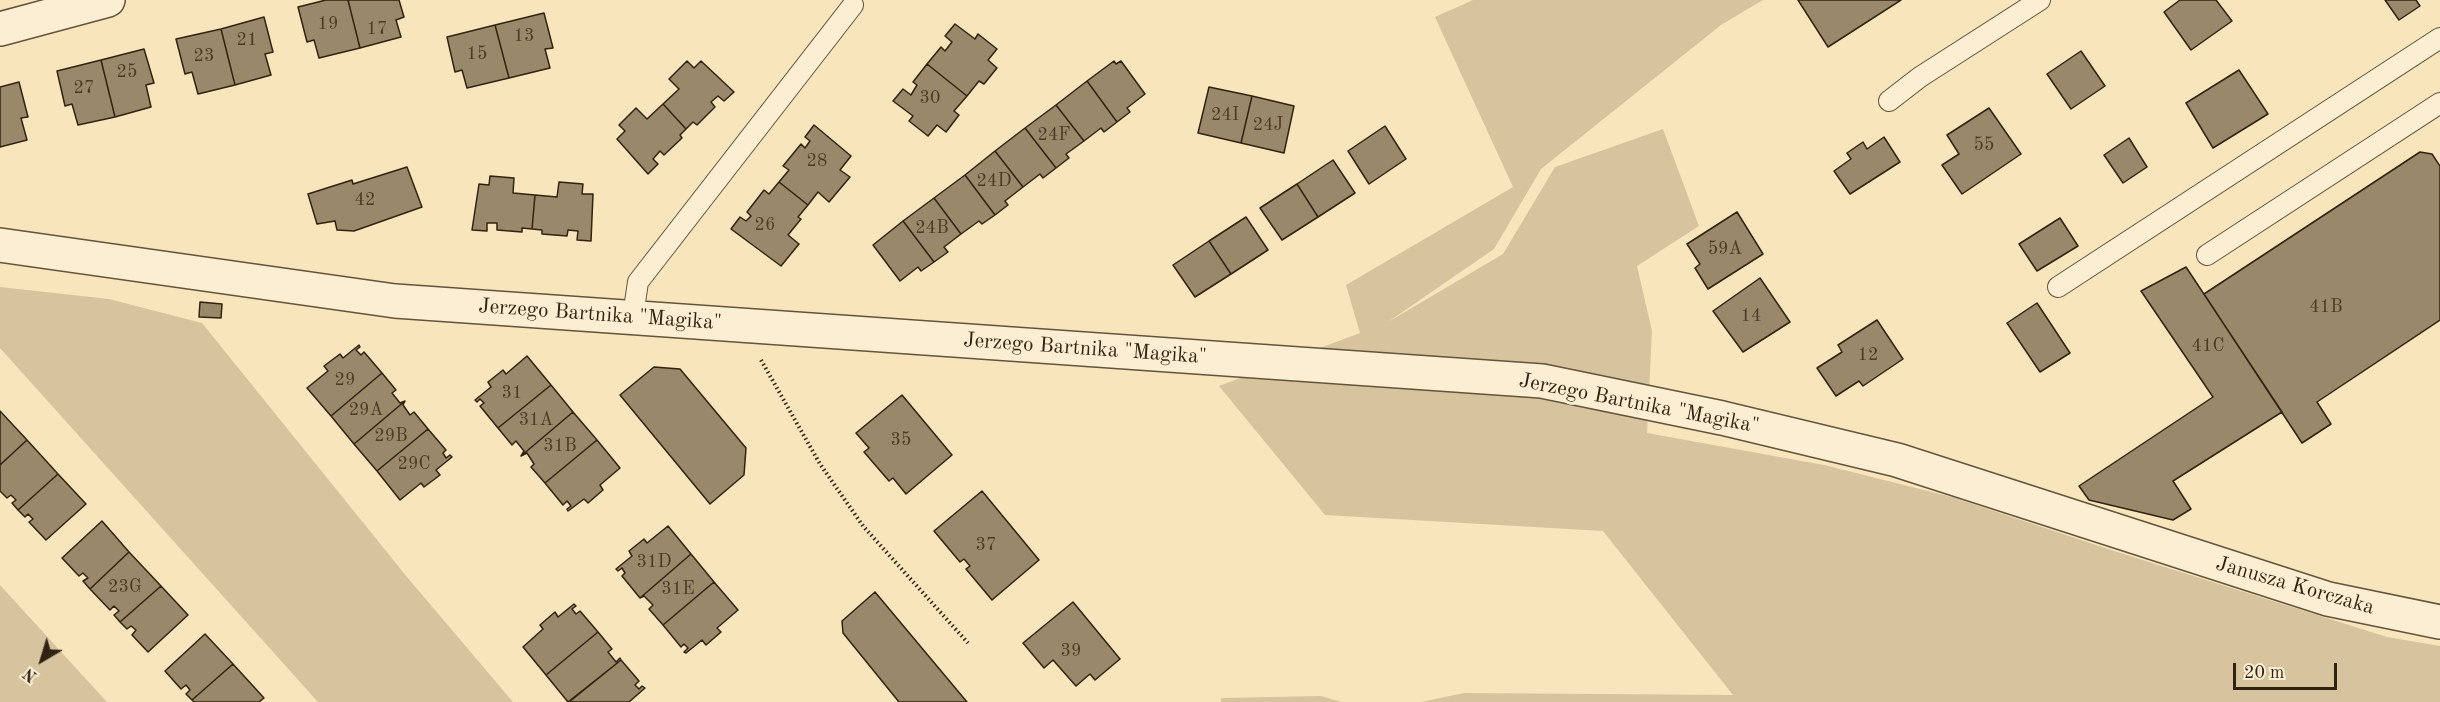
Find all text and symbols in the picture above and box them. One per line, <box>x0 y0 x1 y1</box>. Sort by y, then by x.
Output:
house number: 19 <box>318 13 338 35</box>
house number: 17 <box>367 18 387 40</box>
house number: 13 <box>514 25 534 47</box>
house number: 21 <box>237 29 257 51</box>
house number: 15 <box>467 43 487 65</box>
house number: 23 <box>194 45 214 67</box>
house number: 25 <box>117 61 137 83</box>
house number: 27 <box>74 77 94 99</box>
house number: 30 <box>920 87 940 109</box>
house number: 24I <box>1211 104 1239 126</box>
house number: 24J <box>1253 114 1283 136</box>
house number: 24F <box>1037 124 1071 146</box>
house number: 55 <box>1974 134 1994 156</box>
house number: 28 <box>807 150 827 172</box>
house number: 24D <box>977 170 1011 192</box>
house number: 42 <box>355 189 375 211</box>
house number: 26 <box>755 214 775 236</box>
house number: 24B <box>915 217 949 239</box>
house number: 59A <box>1708 238 1742 260</box>
street label: Jerzego Bartnika "Magika" <box>477 294 723 336</box>
house number: 41B <box>2309 296 2343 318</box>
house number: 14 <box>1741 305 1761 327</box>
street label: Jerzego Bartnika "Magika" <box>962 328 1208 370</box>
house number: 41C <box>2192 335 2224 357</box>
house number: 12 <box>1858 344 1878 366</box>
street label: Jerzego Bartnika "Magika" <box>1517 368 1761 440</box>
house number: 29 <box>335 369 355 391</box>
house number: 31 <box>502 382 522 404</box>
house number: 29A <box>349 399 383 421</box>
house number: 31A <box>519 409 553 431</box>
house number: 29B <box>374 425 408 447</box>
house number: 35 <box>891 429 911 451</box>
house number: 31B <box>543 435 577 457</box>
house number: 29C <box>398 453 430 475</box>
house number: 37 <box>976 534 996 556</box>
house number: 31D <box>637 551 671 573</box>
street label: Janusza Korczaka <box>2213 551 2377 621</box>
house number: 23G <box>108 576 142 598</box>
house number: 31E <box>661 578 695 600</box>
north arrow <box>12 630 72 690</box>
house number: 39 <box>1061 640 1081 662</box>
scale bar <box>2236 651 2340 689</box>
text: N <box>21 664 41 684</box>
text: 20 m <box>2244 664 2284 682</box>

